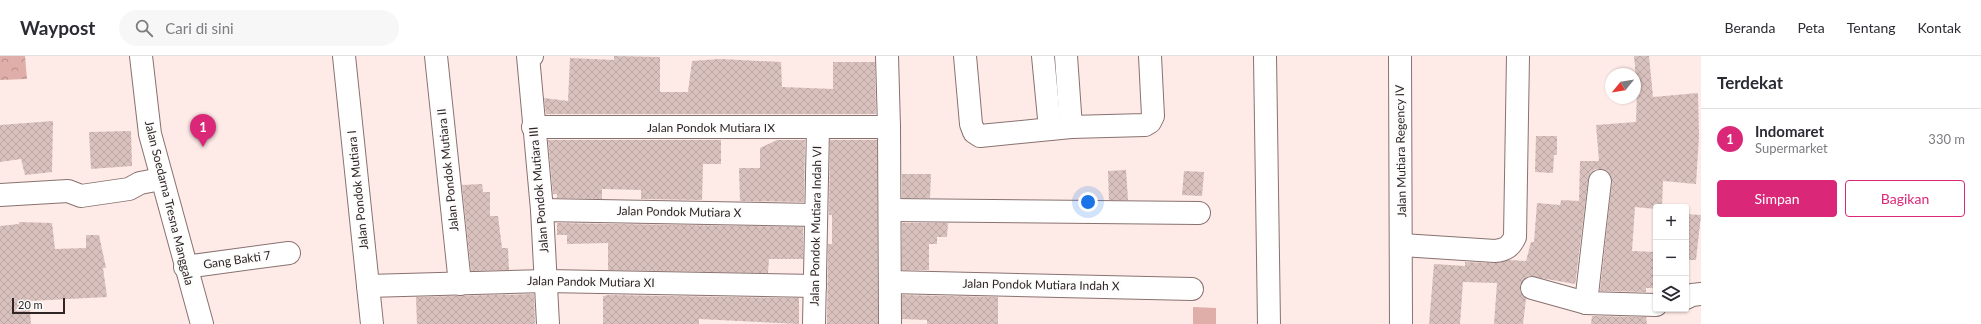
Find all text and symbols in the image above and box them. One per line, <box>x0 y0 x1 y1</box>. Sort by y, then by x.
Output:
search box <box>119 10 399 46</box>
text: Waypost <box>20 16 95 39</box>
icon: search <box>133 17 155 39</box>
text: Cari di sini <box>165 19 234 37</box>
text: Beranda <box>1725 19 1775 36</box>
text: Peta <box>1797 19 1825 36</box>
text: Tentang <box>1847 19 1896 36</box>
text: Kontak <box>1918 19 1961 36</box>
north arrow <box>1605 68 1641 104</box>
text: Terdekat <box>1717 72 1783 93</box>
street label: Jalan Mutiara Regency IV <box>1392 84 1409 217</box>
street label: Jalan Pondok Mutiara II <box>434 108 461 232</box>
pin: 1 <box>190 114 216 147</box>
street label: Jalan Soedarna Tresna Manggala <box>142 119 197 287</box>
street label: Jalan Pondok Mutiara IX <box>647 120 775 135</box>
text: Indomaret <box>1755 122 1824 140</box>
street label: Jalan Pondok Mutiara III <box>525 126 552 254</box>
street label: Jalan Pondok Mutiara I <box>344 130 371 251</box>
text: 1 <box>1726 131 1734 147</box>
text: 330 m <box>1928 131 1965 147</box>
text: Supermarket <box>1755 140 1828 156</box>
street label: Jalan Pondok Mutiara Indah VI <box>807 146 824 306</box>
button: Simpan <box>1717 180 1837 217</box>
button: Bagikan <box>1845 180 1965 217</box>
your location <box>1078 192 1098 212</box>
street label: Jalan Pondok Mutiara X <box>617 203 742 220</box>
map controls <box>1653 204 1689 312</box>
button: + <box>1653 204 1689 240</box>
button: − <box>1653 240 1689 276</box>
street label: Gang Bakti 7 <box>202 247 272 272</box>
street label: Jalan Pandok Mutiara XI <box>527 273 655 290</box>
street label: Jalan Pondok Mutiara Indah X <box>962 276 1120 293</box>
button: layers <box>1653 276 1689 312</box>
scale bar <box>12 296 65 315</box>
text: 20 m <box>18 298 43 311</box>

